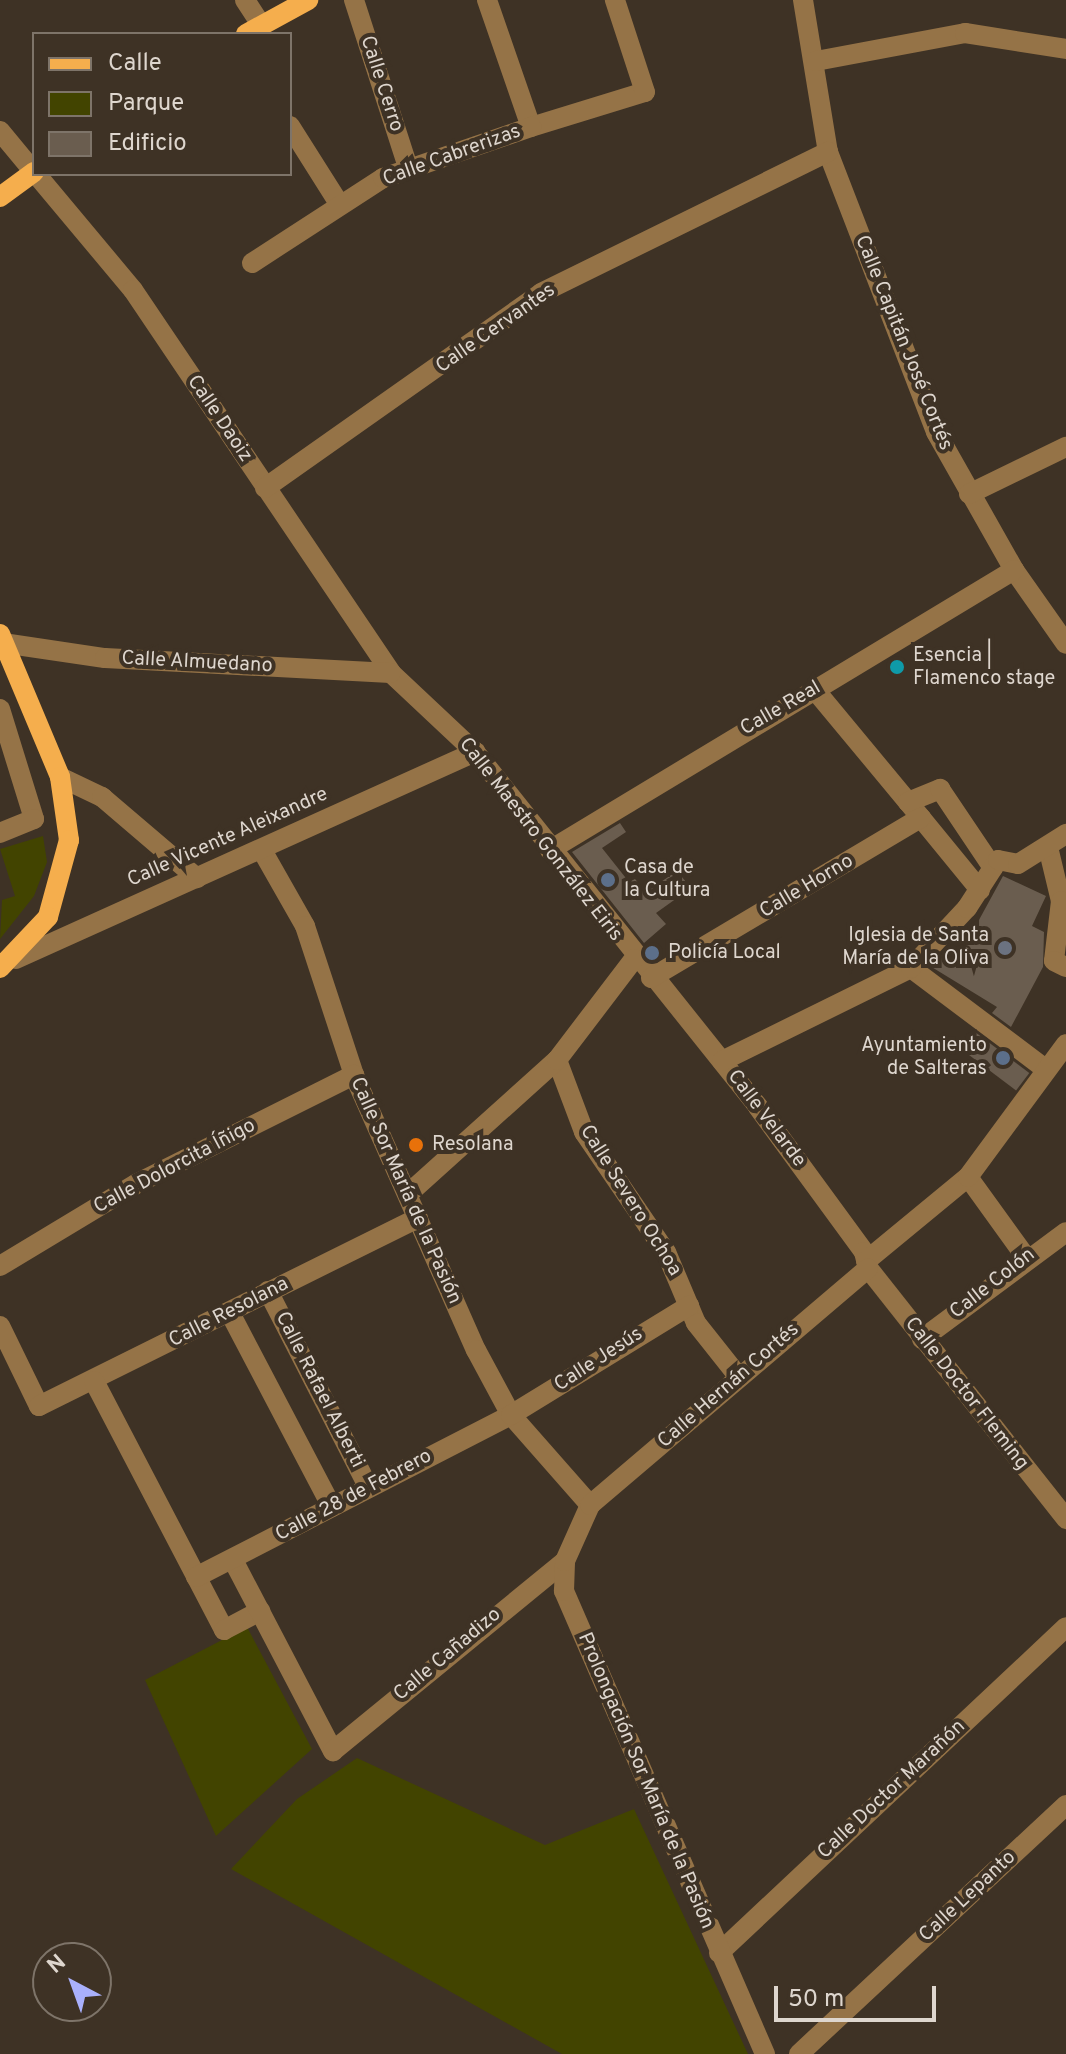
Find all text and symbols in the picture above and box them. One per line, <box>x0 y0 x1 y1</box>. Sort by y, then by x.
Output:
legend <box>32 32 292 176</box>
street label: Calle Cerro <box>354 33 408 135</box>
text: Calle <box>108 49 162 79</box>
text: Parque <box>108 89 184 119</box>
street label: Calle Cabrerizas <box>380 120 524 192</box>
text: Edificio <box>108 129 187 159</box>
street label: Calle Capitán José Cortés <box>849 232 957 454</box>
street label: Calle Cervantes <box>432 279 560 379</box>
street label: Calle Daoiz <box>181 371 257 467</box>
place label: Esencia | Flamenco stage <box>913 644 1055 691</box>
street label: Calle Almuedano <box>120 647 274 679</box>
marker: Esencia | Flamenco stage <box>888 658 906 676</box>
street label: Calle Real <box>737 676 825 742</box>
street label: Calle Maestro González Eiris <box>453 733 627 947</box>
street label: Calle Vicente Aleixandre <box>123 783 333 893</box>
street label: Calle Horno <box>756 850 858 924</box>
place label: Casa de la Cultura <box>624 856 710 903</box>
marker: Casa de la Cultura <box>599 871 617 889</box>
place label: Iglesia de Santa María de la Oliva <box>842 924 989 971</box>
marker: Iglesia de Santa María de la Oliva <box>996 939 1014 957</box>
place label: Policía Local <box>668 941 781 965</box>
marker: Policía Local <box>643 944 661 962</box>
place label: Ayuntamiento de Salteras <box>861 1034 987 1081</box>
marker: Ayuntamiento de Salteras <box>994 1049 1012 1067</box>
street label: Calle Velarde <box>721 1065 811 1173</box>
street label: Calle Sor María de la Pasión <box>344 1074 466 1308</box>
street label: Calle Dolorcita Íñigo <box>90 1114 260 1220</box>
street label: Calle Severo Ochoa <box>574 1121 686 1281</box>
place label: Resolana <box>432 1133 514 1157</box>
marker: Resolana <box>407 1136 425 1154</box>
street label: Calle Colón <box>946 1243 1040 1325</box>
street label: Calle Resolana <box>165 1273 293 1353</box>
street label: Calle Rafael Alberti <box>269 1308 369 1472</box>
street label: Calle Doctor Fleming <box>899 1313 1033 1475</box>
street label: Calle Hernán Cortés <box>653 1318 805 1454</box>
street label: Calle Jesús <box>550 1323 648 1397</box>
street label: Calle 28 de Febrero <box>272 1445 436 1547</box>
street label: Calle Cañadizo <box>390 1603 506 1707</box>
street label: Prolongación Sor María de la Pasión <box>572 1629 718 1933</box>
street label: Calle Doctor Marañón <box>813 1715 971 1865</box>
street label: Calle Lepanto <box>915 1846 1021 1948</box>
north arrow <box>32 1942 112 2022</box>
text: N <box>42 1950 72 1980</box>
scale bar <box>778 1970 940 2020</box>
text: 50 m <box>788 1985 844 2015</box>

